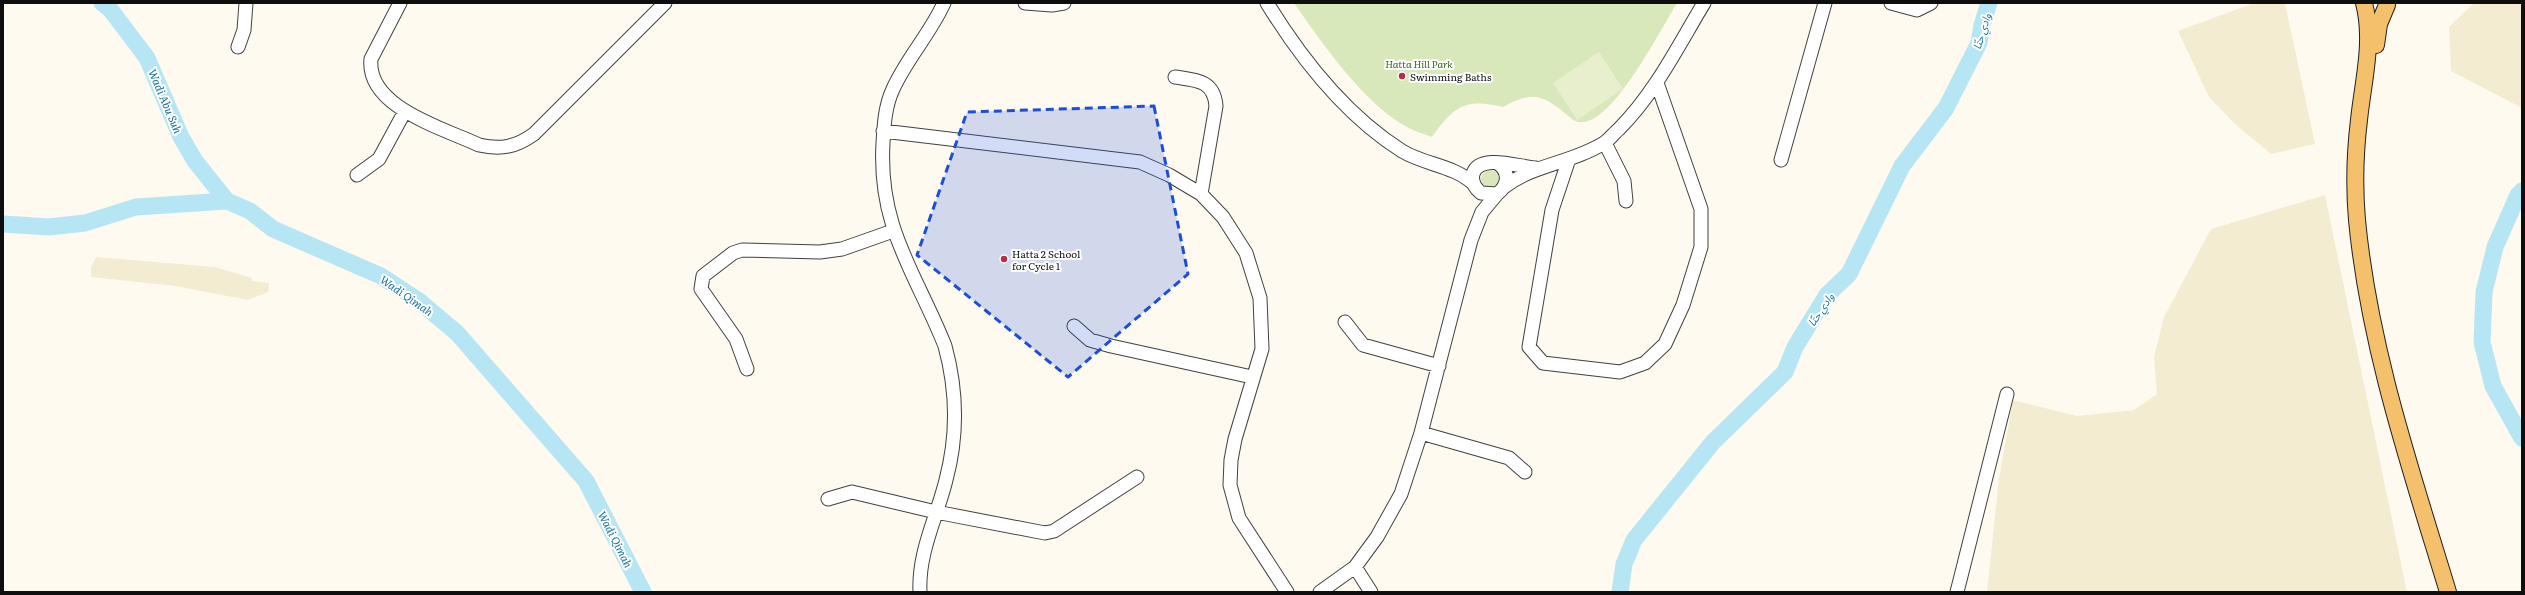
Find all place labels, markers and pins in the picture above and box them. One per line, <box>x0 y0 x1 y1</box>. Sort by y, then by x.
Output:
place label: Swimming Baths <box>1410 69 1492 84</box>
marker: Swimming Baths <box>1397 71 1407 81</box>
place label: Hatta 2 School for Cycle 1 <box>1012 246 1081 273</box>
marker: Hatta 2 School for Cycle 1 <box>999 254 1009 264</box>

